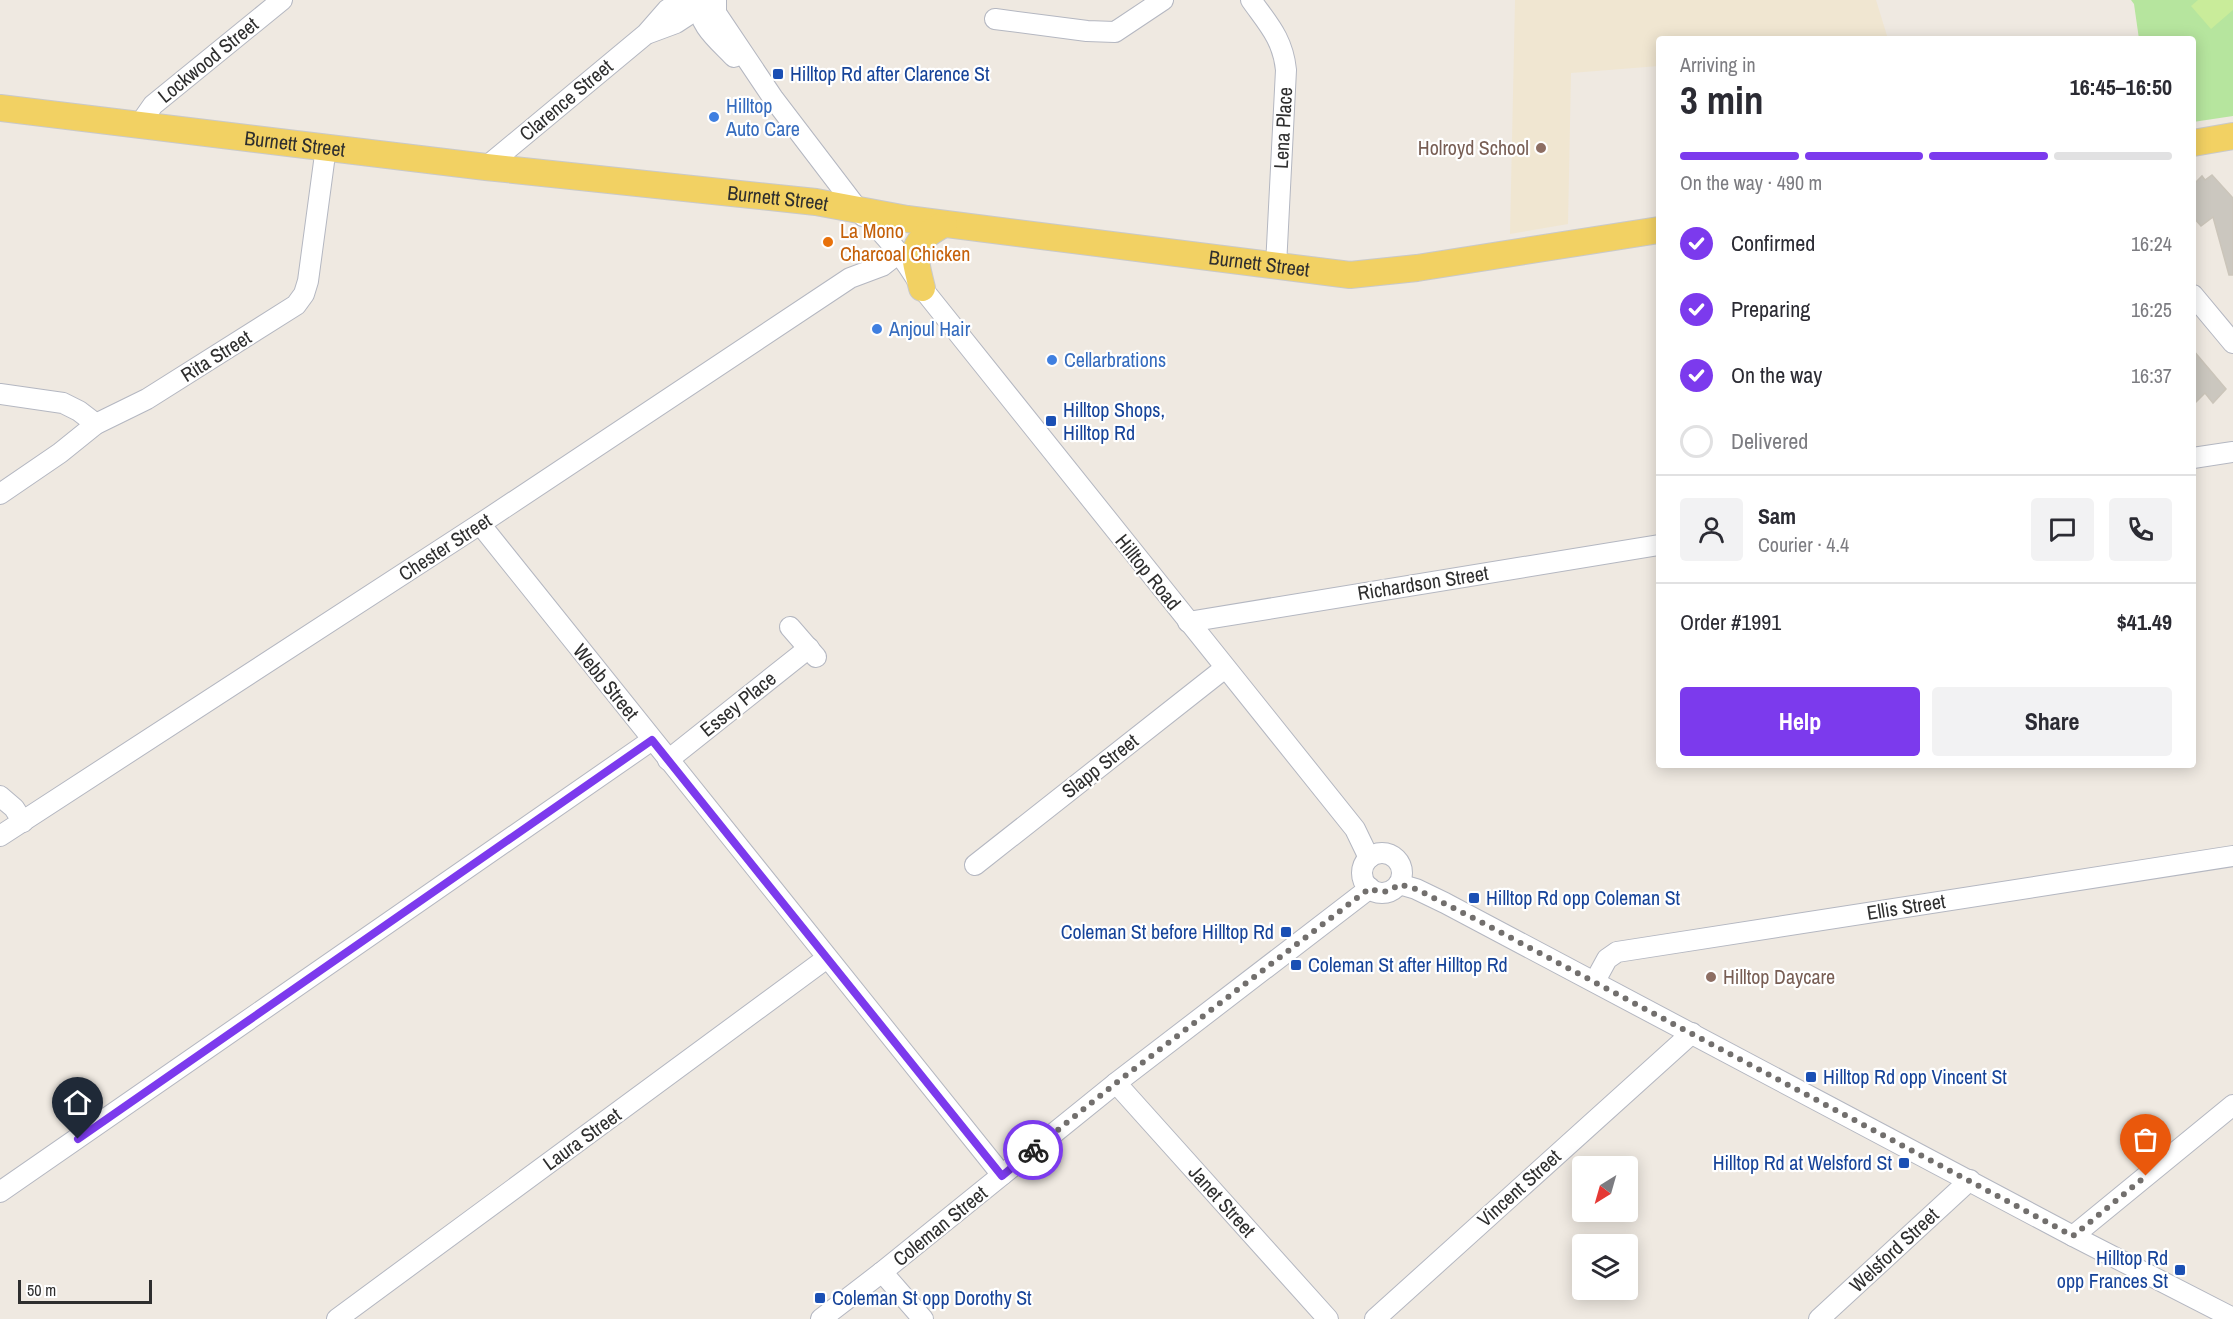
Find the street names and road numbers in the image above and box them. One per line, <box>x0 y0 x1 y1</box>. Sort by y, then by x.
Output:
street label: Lockwood Street <box>152 10 264 109</box>
street label: Clarence Street <box>513 52 618 147</box>
street label: Lena Place <box>1267 86 1298 170</box>
street label: Burnett Street <box>243 124 347 163</box>
street label: Burnett Street <box>726 179 831 217</box>
street label: Burnett Street <box>1207 243 1312 283</box>
street label: Rita Street <box>175 323 257 388</box>
street label: Chester Street <box>393 506 497 587</box>
street label: Hilltop Road <box>1109 528 1187 615</box>
street label: Richardson Street <box>1356 559 1491 606</box>
street label: Webb Street <box>567 638 646 726</box>
street label: Essey Place <box>694 665 781 743</box>
street label: Slapp Street <box>1056 727 1144 804</box>
street label: Ellis Street <box>1865 887 1948 926</box>
street label: Laura Street <box>537 1101 627 1176</box>
street label: Vincent Street <box>1471 1143 1567 1232</box>
street label: Janet Street <box>1183 1159 1262 1243</box>
street label: Coleman Street <box>887 1179 993 1272</box>
street label: Welsford Street <box>1843 1201 1944 1298</box>

